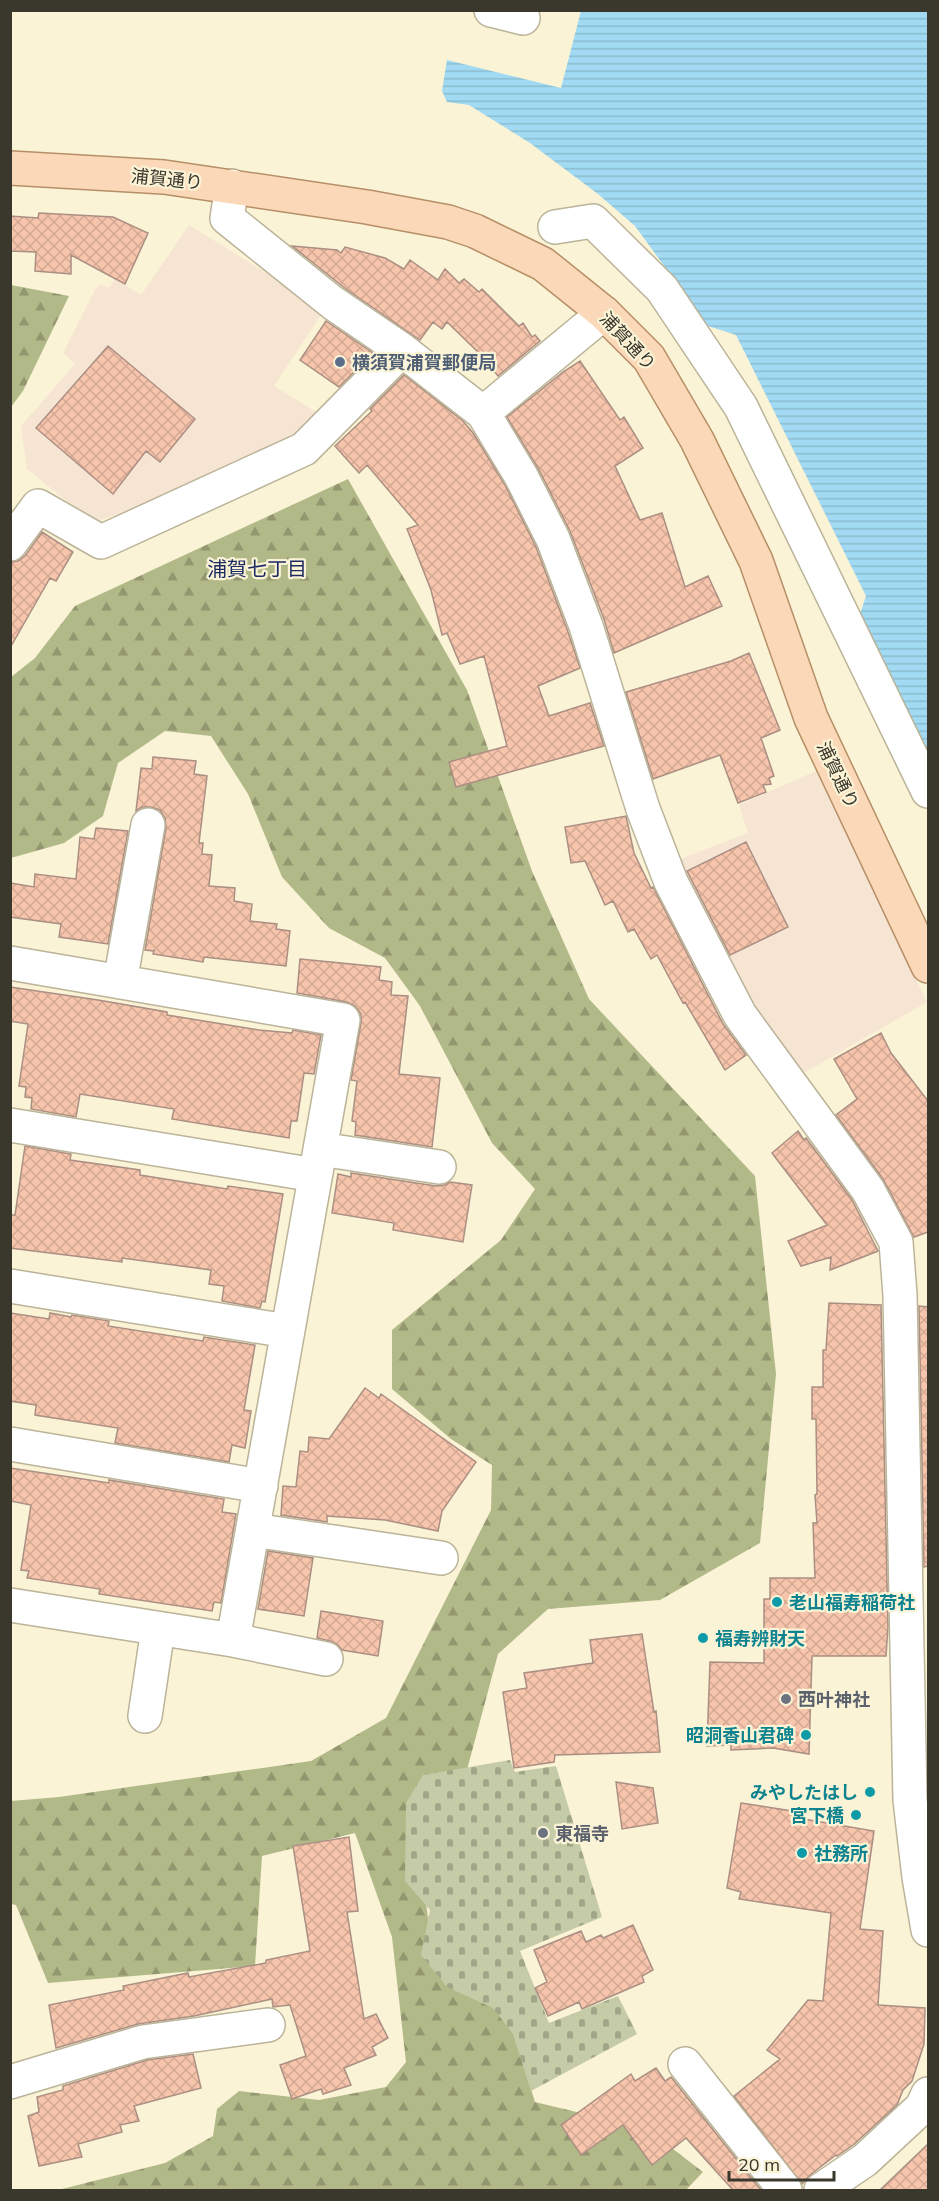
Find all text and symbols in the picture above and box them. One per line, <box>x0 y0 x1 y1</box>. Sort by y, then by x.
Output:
street label: 浦賀通り <box>130 164 204 194</box>
street label: 浦賀通り <box>595 307 661 375</box>
place label: 横須賀浦賀郵便局 <box>352 351 496 374</box>
marker: 横須賀浦賀郵便局 <box>333 355 347 369</box>
district label: 浦賀七丁目 <box>207 556 307 581</box>
street label: 浦賀通り <box>812 738 864 812</box>
place label: 老山福寿稲荷社 <box>789 1591 915 1614</box>
marker: 老山福寿稲荷社 <box>770 1595 784 1609</box>
place label: 福寿辨財天 <box>715 1627 805 1650</box>
marker: 福寿辨財天 <box>696 1631 710 1645</box>
place label: 西叶神社 <box>798 1688 870 1711</box>
marker: 西叶神社 <box>779 1692 793 1706</box>
place label: 昭洞香山君碑 <box>686 1724 794 1747</box>
marker: 昭洞香山君碑 <box>799 1728 813 1742</box>
place label: みやしたはし <box>750 1781 858 1804</box>
marker: みやしたはし <box>863 1785 877 1799</box>
place label: 宮下橋 <box>790 1804 844 1827</box>
marker: 宮下橋 <box>849 1808 863 1822</box>
place label: 東福寺 <box>555 1822 609 1845</box>
marker: 東福寺 <box>536 1826 550 1840</box>
place label: 社務所 <box>814 1842 868 1865</box>
marker: 社務所 <box>795 1846 809 1860</box>
scale bar <box>729 2144 834 2182</box>
text: 20 m <box>738 2153 780 2176</box>

